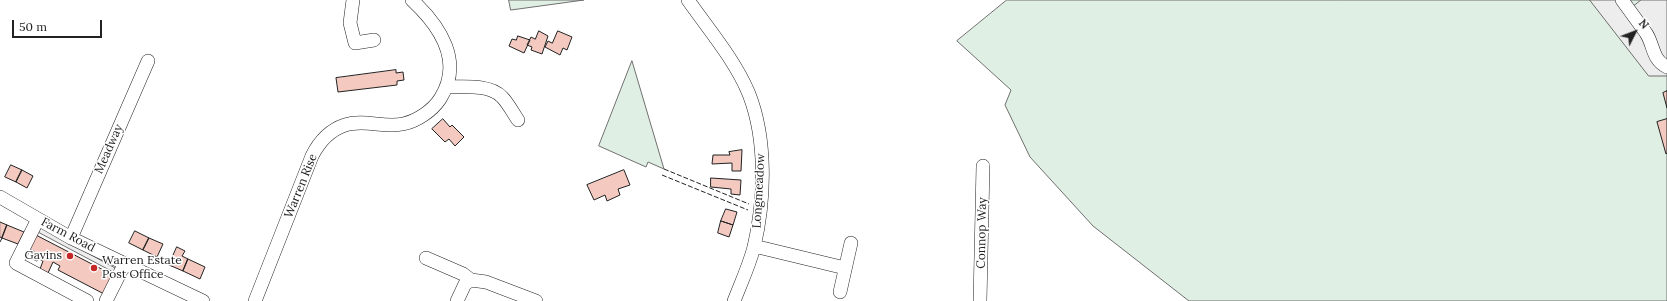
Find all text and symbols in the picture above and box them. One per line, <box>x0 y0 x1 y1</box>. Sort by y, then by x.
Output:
scale bar <box>14 12 104 38</box>
north arrow <box>1615 12 1655 52</box>
text: N <box>1636 16 1652 32</box>
text: 50 m <box>19 19 47 34</box>
street label: Meadway <box>92 122 126 176</box>
street label: Warren Rise <box>282 152 320 220</box>
street label: Longmeadow <box>750 153 768 229</box>
street label: Connop Way <box>974 197 990 269</box>
street label: Farm Road <box>38 215 98 255</box>
place label: Gavins <box>25 249 62 263</box>
marker: Gavins <box>65 251 75 261</box>
place label: Warren Estate Post Office <box>102 254 182 282</box>
marker: Warren Estate Post Office <box>89 263 99 273</box>

